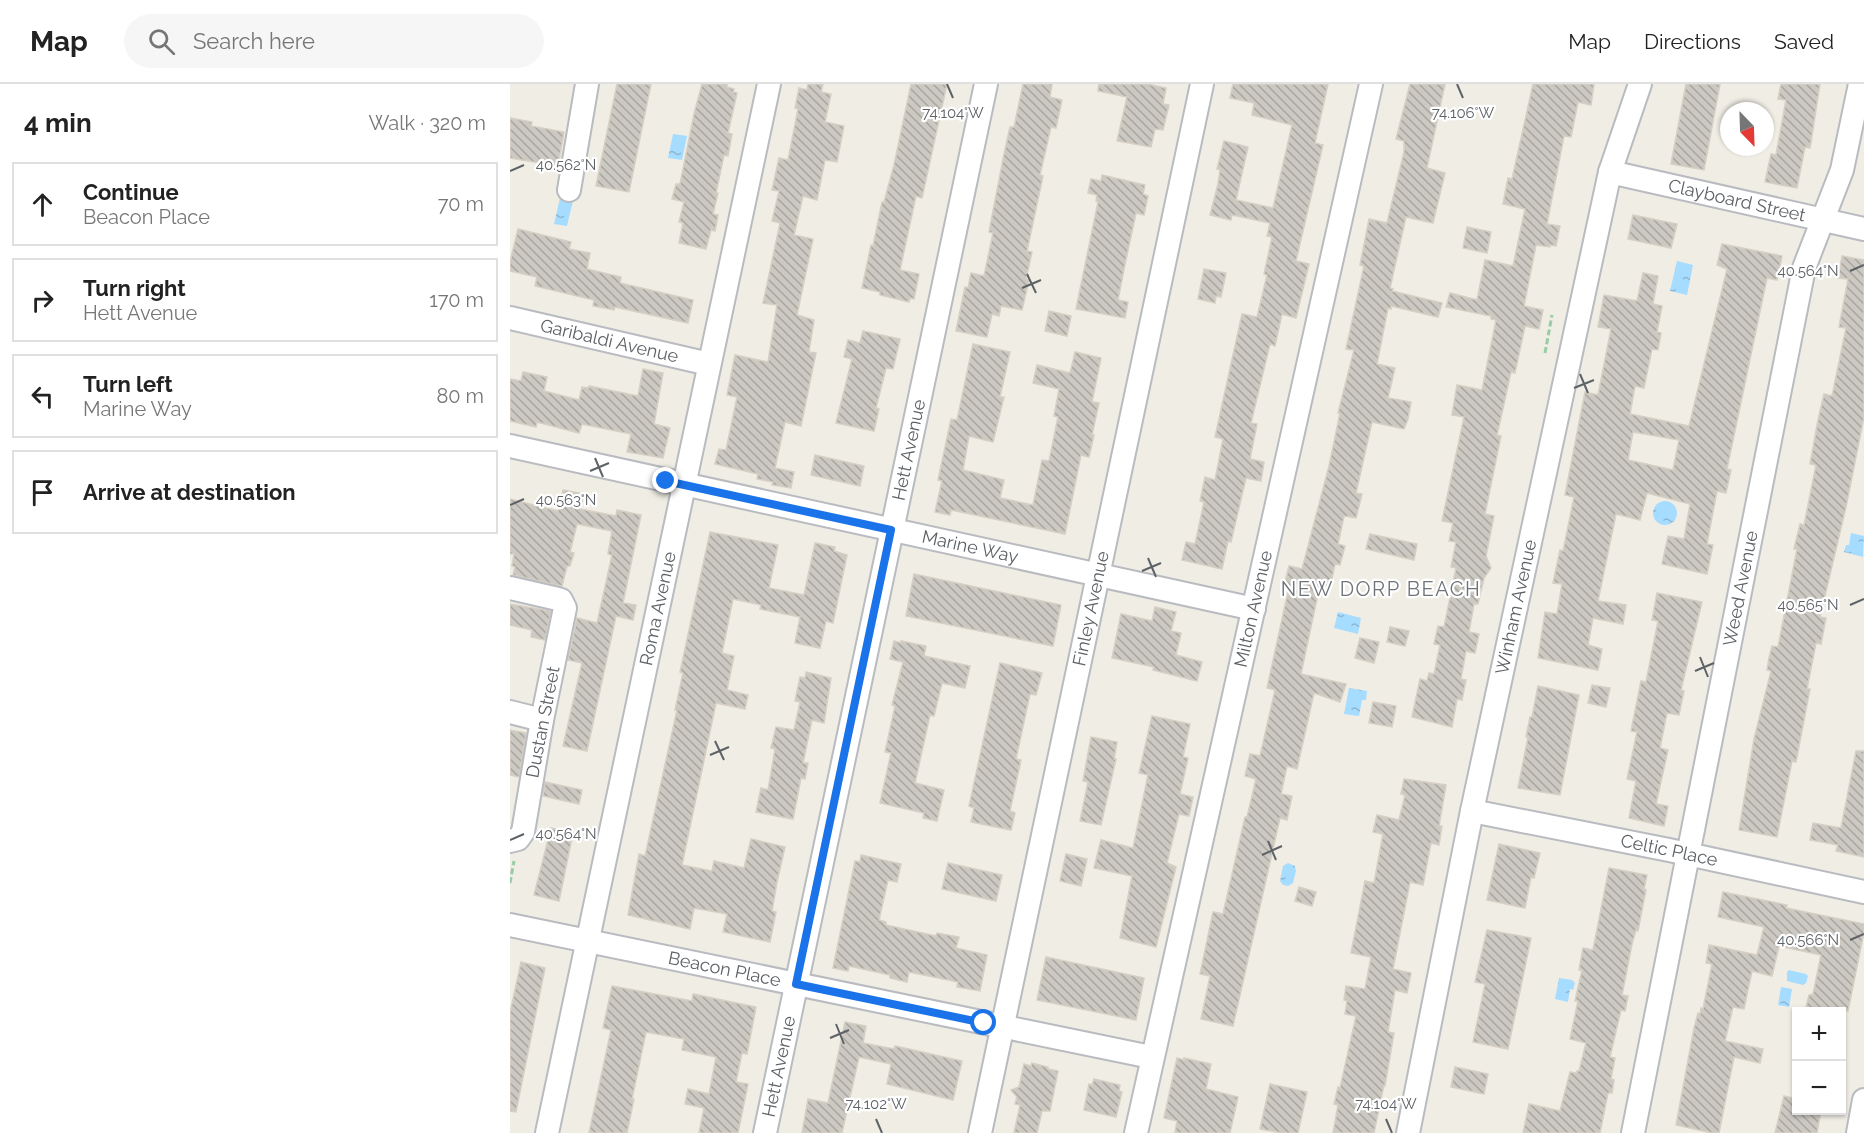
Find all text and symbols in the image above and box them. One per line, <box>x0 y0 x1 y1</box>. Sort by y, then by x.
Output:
search box <box>124 14 544 68</box>
text: Map <box>30 25 88 58</box>
icon: search <box>145 25 178 58</box>
text: Search here <box>193 28 315 54</box>
text: Map <box>1568 29 1611 54</box>
text: Directions <box>1644 29 1741 54</box>
text: Saved <box>1774 29 1834 54</box>
north arrow <box>1720 102 1774 156</box>
text: 74.104°W <box>922 104 984 122</box>
text: 74.106°W <box>1432 104 1495 122</box>
text: 4 min <box>24 108 92 138</box>
text: Walk · 320 m <box>368 111 486 135</box>
text: 40.562°N <box>536 156 596 174</box>
street label: Clayboard Street <box>1666 174 1808 226</box>
text: Continue <box>83 179 179 205</box>
icon: ahead <box>26 188 59 221</box>
text: 70 m <box>438 192 484 216</box>
text: Beacon Place <box>83 205 210 229</box>
text: 40.564°N <box>1777 262 1839 280</box>
text: Turn right <box>83 275 186 301</box>
icon: right <box>26 284 59 317</box>
text: 170 m <box>429 288 484 312</box>
text: Hett Avenue <box>83 301 197 325</box>
street label: Garibaldi Avenue <box>538 314 681 367</box>
text: Turn left <box>83 371 173 397</box>
icon: left <box>26 380 59 413</box>
text: 80 m <box>436 384 484 408</box>
text: Marine Way <box>83 397 192 421</box>
street label: Hett Avenue <box>888 397 929 502</box>
route end <box>652 467 678 493</box>
icon: arrive <box>26 476 59 509</box>
text: Arrive at destination <box>83 479 296 505</box>
text: 40.563°N <box>536 491 596 509</box>
street label: Marine Way <box>920 526 1021 567</box>
street label: Weed Avenue <box>1718 528 1762 648</box>
street label: Winham Avenue <box>1491 537 1540 676</box>
street label: Milton Avenue <box>1230 548 1276 669</box>
street label: Roma Avenue <box>635 549 680 667</box>
street label: Finley Avenue <box>1068 549 1113 668</box>
district label: NEW DORP BEACH <box>1281 577 1481 601</box>
text: 40.565°N <box>1777 596 1839 614</box>
street label: Dustan Street <box>521 664 564 779</box>
text: 40.564°N <box>535 825 597 843</box>
street label: Celtic Place <box>1619 830 1720 870</box>
text: 40.566°N <box>1777 931 1839 949</box>
street label: Beacon Place <box>667 947 783 991</box>
map controls <box>1792 1007 1846 1115</box>
button: + <box>1792 1007 1846 1061</box>
route start <box>970 1009 996 1035</box>
street label: Hett Avenue <box>758 1013 800 1119</box>
button: − <box>1792 1061 1846 1115</box>
text: 74.102°W <box>845 1095 907 1113</box>
text: 74.104°W <box>1355 1095 1417 1113</box>

